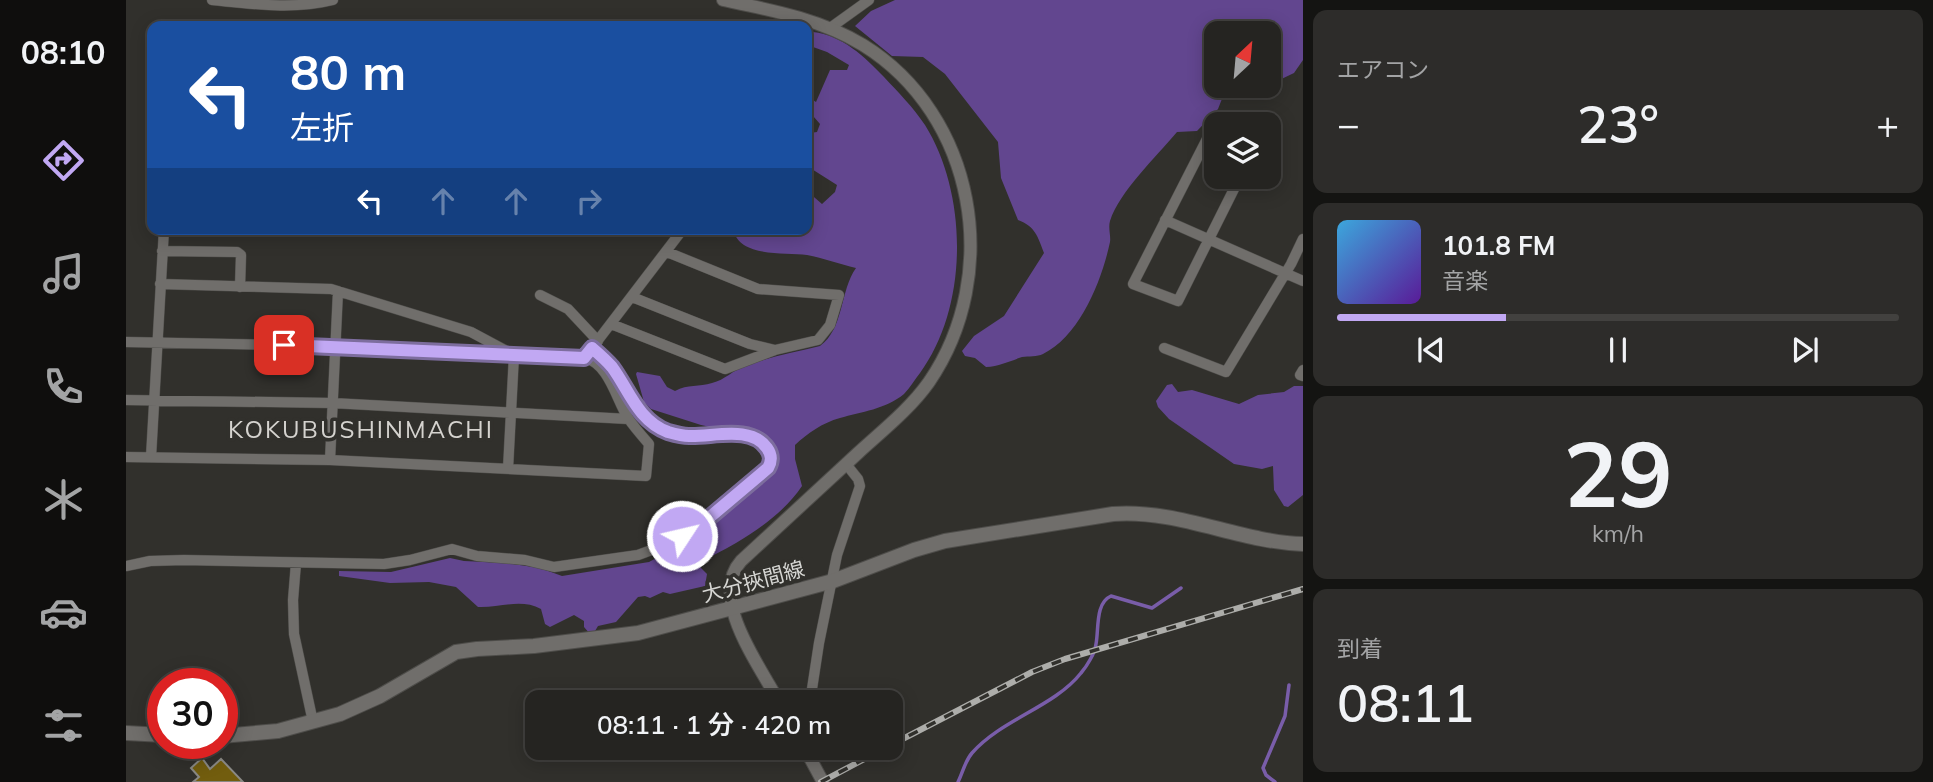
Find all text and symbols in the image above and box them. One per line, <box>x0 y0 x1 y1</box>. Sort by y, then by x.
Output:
north arrow <box>1204 21 1281 98</box>
map controls <box>1204 21 1281 189</box>
text: 08:10 <box>21 32 105 72</box>
text: 80 m <box>290 41 406 102</box>
icon: left <box>175 49 266 140</box>
text: エアコン <box>1337 55 1429 84</box>
text: 23° <box>1577 91 1659 156</box>
text: − <box>1337 100 1360 148</box>
text: + <box>1876 100 1899 148</box>
text: 左折 <box>290 107 354 147</box>
button: layers <box>1204 112 1281 189</box>
icon: directions <box>39 136 88 185</box>
icon: left <box>351 182 389 220</box>
icon: ahead <box>424 182 462 220</box>
icon: ahead <box>497 182 535 220</box>
icon: right <box>570 182 608 220</box>
text: 101.8 FM <box>1442 229 1555 262</box>
icon: music <box>39 249 88 298</box>
text: 音楽 <box>1442 266 1488 295</box>
pin <box>254 315 314 375</box>
icon: arrive <box>265 326 303 364</box>
icon: previous <box>1412 331 1450 369</box>
icon: pause <box>1599 331 1637 369</box>
icon: next <box>1786 331 1824 369</box>
icon: phone <box>39 362 88 411</box>
district label: KOKUBUSHINMACHI <box>228 414 494 444</box>
text: 29 <box>1563 416 1673 530</box>
icon: climate <box>39 475 88 524</box>
position arrow <box>645 499 719 573</box>
text: km/h <box>1592 519 1644 548</box>
street label: 大分挾間線 <box>699 555 807 607</box>
icon: car <box>39 588 88 637</box>
text: 到着 <box>1337 634 1383 663</box>
speed limit sign: 30 <box>147 668 238 759</box>
text: 08:11 <box>1337 670 1474 735</box>
icon: filters <box>39 701 88 750</box>
text: 08:11 · 1 分 · 420 m <box>597 708 831 741</box>

